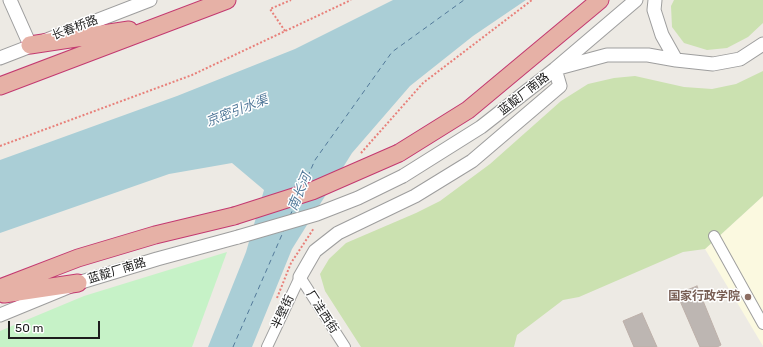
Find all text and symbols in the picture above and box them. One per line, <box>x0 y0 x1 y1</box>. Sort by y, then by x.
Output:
street label: 长春桥路 <box>50 13 100 43</box>
street label: 蓝靛厂南路 <box>496 70 552 118</box>
water label: 京密引水渠 <box>204 92 270 130</box>
water label: 南长河 <box>285 171 315 213</box>
street label: 蓝靛厂南路 <box>86 255 148 287</box>
street label: 厂洼西街 <box>303 288 341 336</box>
place label: 国家行政学院 <box>668 290 740 304</box>
marker: 国家行政学院 <box>743 292 753 302</box>
street label: 半壁街 <box>269 293 297 331</box>
scale bar <box>10 313 102 339</box>
text: 50 m <box>15 321 43 335</box>

